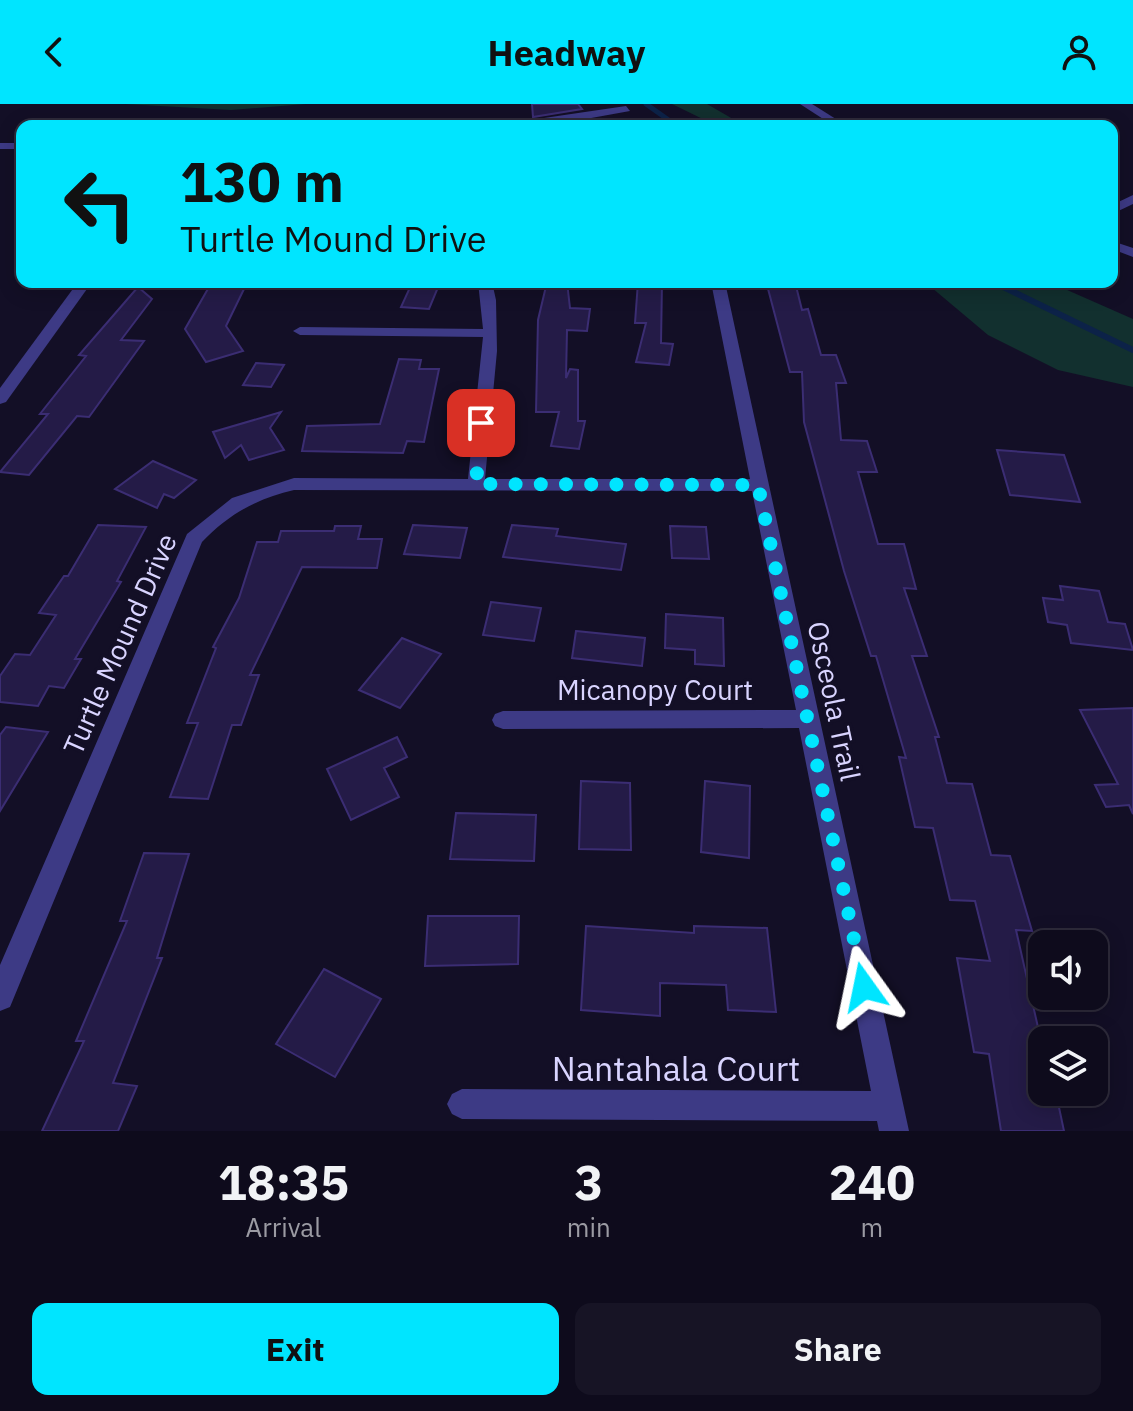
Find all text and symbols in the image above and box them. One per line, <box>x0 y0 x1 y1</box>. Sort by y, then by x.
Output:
text: Headway <box>488 29 645 76</box>
icon: back <box>32 30 76 74</box>
icon: person <box>1057 30 1101 74</box>
text: 130 m <box>180 145 344 217</box>
icon: left <box>48 152 152 256</box>
text: Turtle Mound Drive <box>180 215 487 262</box>
pin <box>447 389 515 457</box>
icon: arrive <box>459 401 503 445</box>
street label: Turtle Mound Drive <box>54 527 185 760</box>
street label: Osceola Trail <box>800 618 869 784</box>
street label: Micanopy Court <box>557 671 753 708</box>
map controls <box>1028 930 1108 1106</box>
button: sound <box>1028 930 1108 1010</box>
position arrow <box>822 945 906 1029</box>
button: layers <box>1028 1026 1108 1106</box>
street label: Nantahala Court <box>552 1046 800 1090</box>
text: 18:35 <box>218 1151 349 1213</box>
text: 3 <box>574 1151 603 1213</box>
text: 240 <box>829 1151 915 1213</box>
text: Arrival <box>246 1210 321 1244</box>
text: min <box>567 1210 611 1244</box>
text: m <box>861 1210 883 1244</box>
button: Exit <box>32 1303 559 1395</box>
button: Share <box>575 1303 1101 1395</box>

